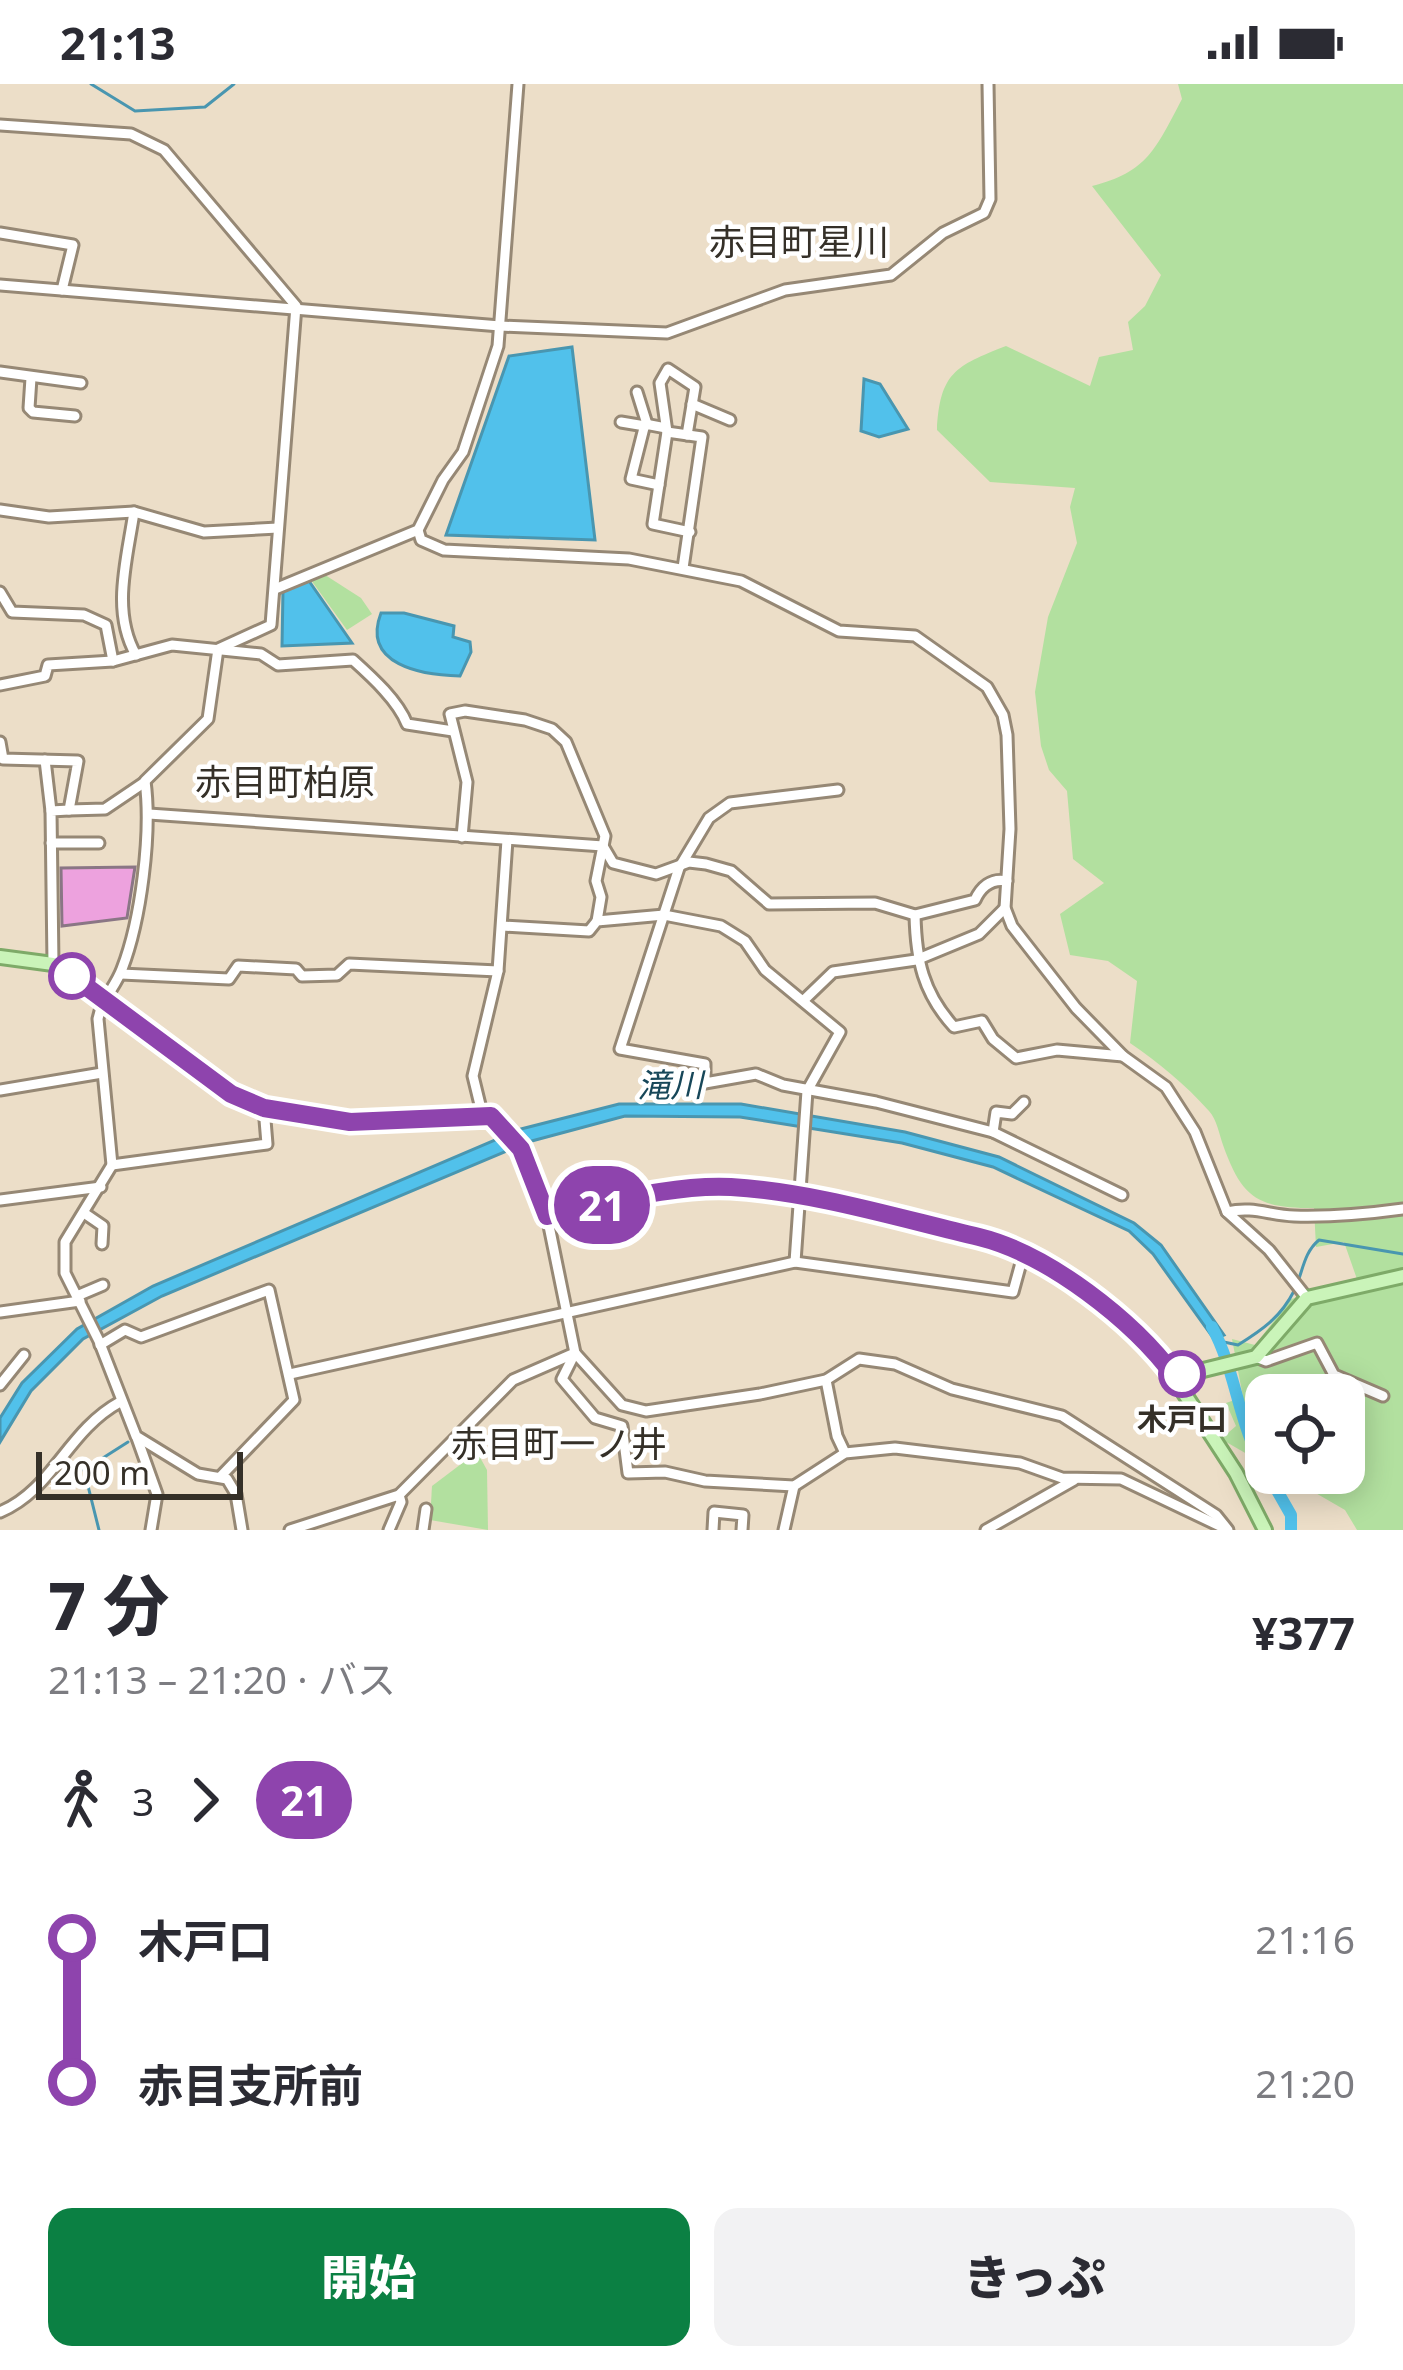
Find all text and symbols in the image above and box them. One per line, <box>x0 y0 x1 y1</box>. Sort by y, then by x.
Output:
text: 21:13 <box>60 12 176 73</box>
district label: 赤目町星川 <box>709 217 889 266</box>
district label: 赤目町柏原 <box>195 757 375 806</box>
unlabelled marker <box>50 954 94 998</box>
water label: 滝川 <box>637 1061 706 1108</box>
line badge: 21 <box>548 1166 656 1244</box>
text: 21 <box>578 1176 626 1233</box>
marker: 木戸口 <box>1160 1352 1204 1396</box>
map controls <box>1245 1374 1365 1494</box>
button: locate <box>1245 1374 1365 1494</box>
place label: 木戸口 <box>1137 1398 1227 1439</box>
district label: 赤目町一ノ井 <box>451 1419 667 1468</box>
scale bar <box>36 1446 243 1499</box>
text: 200 m <box>54 1450 150 1495</box>
text: 7 分 <box>48 1559 169 1649</box>
text: ¥377 <box>1252 1602 1355 1663</box>
text: 21:13 – 21:20 · バス <box>48 1652 396 1705</box>
icon: walk <box>48 1767 114 1833</box>
icon: forward <box>172 1767 238 1833</box>
text: 21 <box>280 1771 328 1828</box>
text: 3 <box>132 1774 154 1827</box>
text: 木戸口 <box>138 1910 273 1971</box>
text: 21:16 <box>1255 1912 1355 1965</box>
text: 赤目支所前 <box>138 2054 363 2115</box>
text: 21:20 <box>1255 2056 1355 2109</box>
button: 開始 <box>48 2208 690 2346</box>
button: きっぷ <box>714 2208 1355 2346</box>

